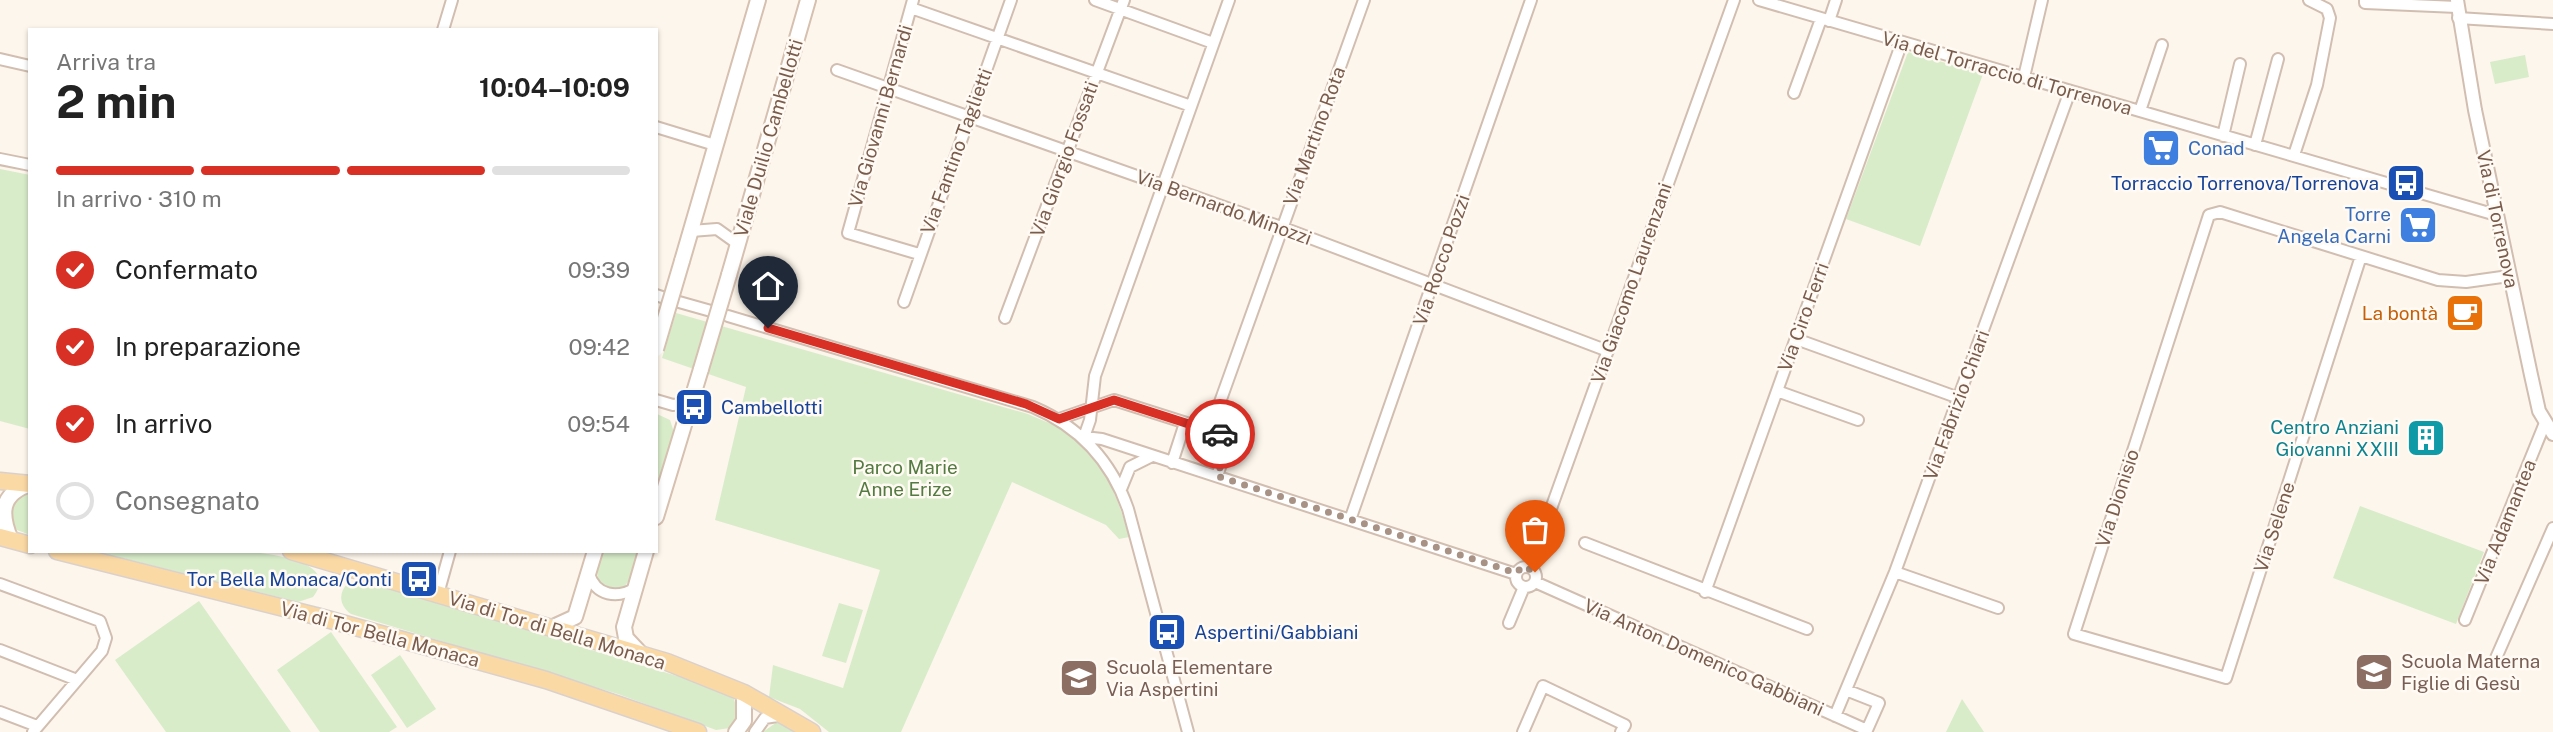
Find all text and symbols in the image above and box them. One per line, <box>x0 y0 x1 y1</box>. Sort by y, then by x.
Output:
street label: Via Giovanni Bernardi <box>843 22 917 210</box>
street label: Via del Torraccio di Torrenova <box>1879 27 2135 119</box>
street label: Viale Duilio Cambellotti <box>729 36 807 240</box>
text: Arriva tra <box>56 48 156 75</box>
street label: Via Martino Rota <box>1279 64 1349 208</box>
street label: Via Fantino Taglietti <box>916 65 996 237</box>
text: 10:04–10:09 <box>479 72 630 103</box>
text: 2 min <box>56 74 176 128</box>
street label: Via Giorgio Fossati <box>1026 78 1102 240</box>
supermarket icon: Conad <box>2140 127 2182 169</box>
place label: Conad <box>2188 137 2245 159</box>
street label: Via di Torrenova <box>2473 148 2523 290</box>
bus stop icon: Torraccio Torrenova/Torrenova <box>2385 162 2427 204</box>
street label: Via Bernardo Minozzi <box>1133 165 1315 249</box>
place label: Torraccio Torrenova/Torrenova <box>2111 172 2379 194</box>
street label: Via Giacomo Laurenzani <box>1586 180 1676 386</box>
text: In arrivo · 310 m <box>56 185 222 212</box>
street label: Via Rocco Pozzi <box>1408 192 1474 328</box>
place label: Torre Angela Carni <box>2277 203 2391 247</box>
supermarket icon: Torre Angela Carni <box>2397 204 2439 246</box>
icon: check <box>56 251 94 289</box>
text: Confermato <box>115 254 258 285</box>
text: 09:39 <box>568 256 630 283</box>
pin <box>738 256 798 328</box>
street label: Via Ciro Ferri <box>1773 260 1833 374</box>
icon: home <box>749 267 787 305</box>
cafe icon: La bontà <box>2444 292 2486 334</box>
place label: La bontà <box>2362 302 2438 324</box>
street label: Via Fabrizio Chiari <box>1919 327 1993 483</box>
icon: check <box>56 328 94 366</box>
text: In preparazione <box>115 331 301 362</box>
text: 09:42 <box>569 333 630 360</box>
bus stop icon: Cambellotti <box>673 386 715 428</box>
place label: Cambellotti <box>721 396 823 418</box>
courier <box>1185 399 1255 469</box>
icon: check <box>56 405 94 443</box>
text: In arrivo <box>115 408 212 439</box>
text: 09:54 <box>567 410 630 437</box>
icon: car <box>1201 415 1239 453</box>
place label: Centro Anziani Giovanni XXIII <box>2270 416 2399 460</box>
building icon: Centro Anziani Giovanni XXIII <box>2405 417 2447 459</box>
street label: Via Dionisio <box>2091 446 2143 550</box>
park label: Parco Marie Anne Erize <box>852 456 958 500</box>
street label: Via Adamantea <box>2470 456 2540 588</box>
street label: Via Selene <box>2249 479 2299 575</box>
text: Consegnato <box>115 485 260 516</box>
pin <box>1505 500 1565 572</box>
icon: bag <box>1516 511 1554 549</box>
bus stop icon: Tor Bella Monaca/Conti <box>398 558 440 600</box>
place label: Tor Bella Monaca/Conti <box>187 568 392 590</box>
street label: Via di Tor di Bella Monaca <box>446 586 668 674</box>
street label: Via Anton Domenico Gabbiani <box>1581 594 1827 720</box>
street label: Via di Tor Bella Monaca <box>278 597 482 671</box>
bus stop icon: Aspertini/Gabbiani <box>1146 611 1188 653</box>
place label: Aspertini/Gabbiani <box>1194 621 1359 643</box>
place label: Scuola Materna Figlie di Gesù <box>2401 650 2540 694</box>
school or university icon: Scuola Materna Figlie di Gesù <box>2353 651 2395 693</box>
place label: Scuola Elementare Via Aspertini <box>1106 656 1273 700</box>
school or university icon: Scuola Elementare Via Aspertini <box>1058 657 1100 699</box>

